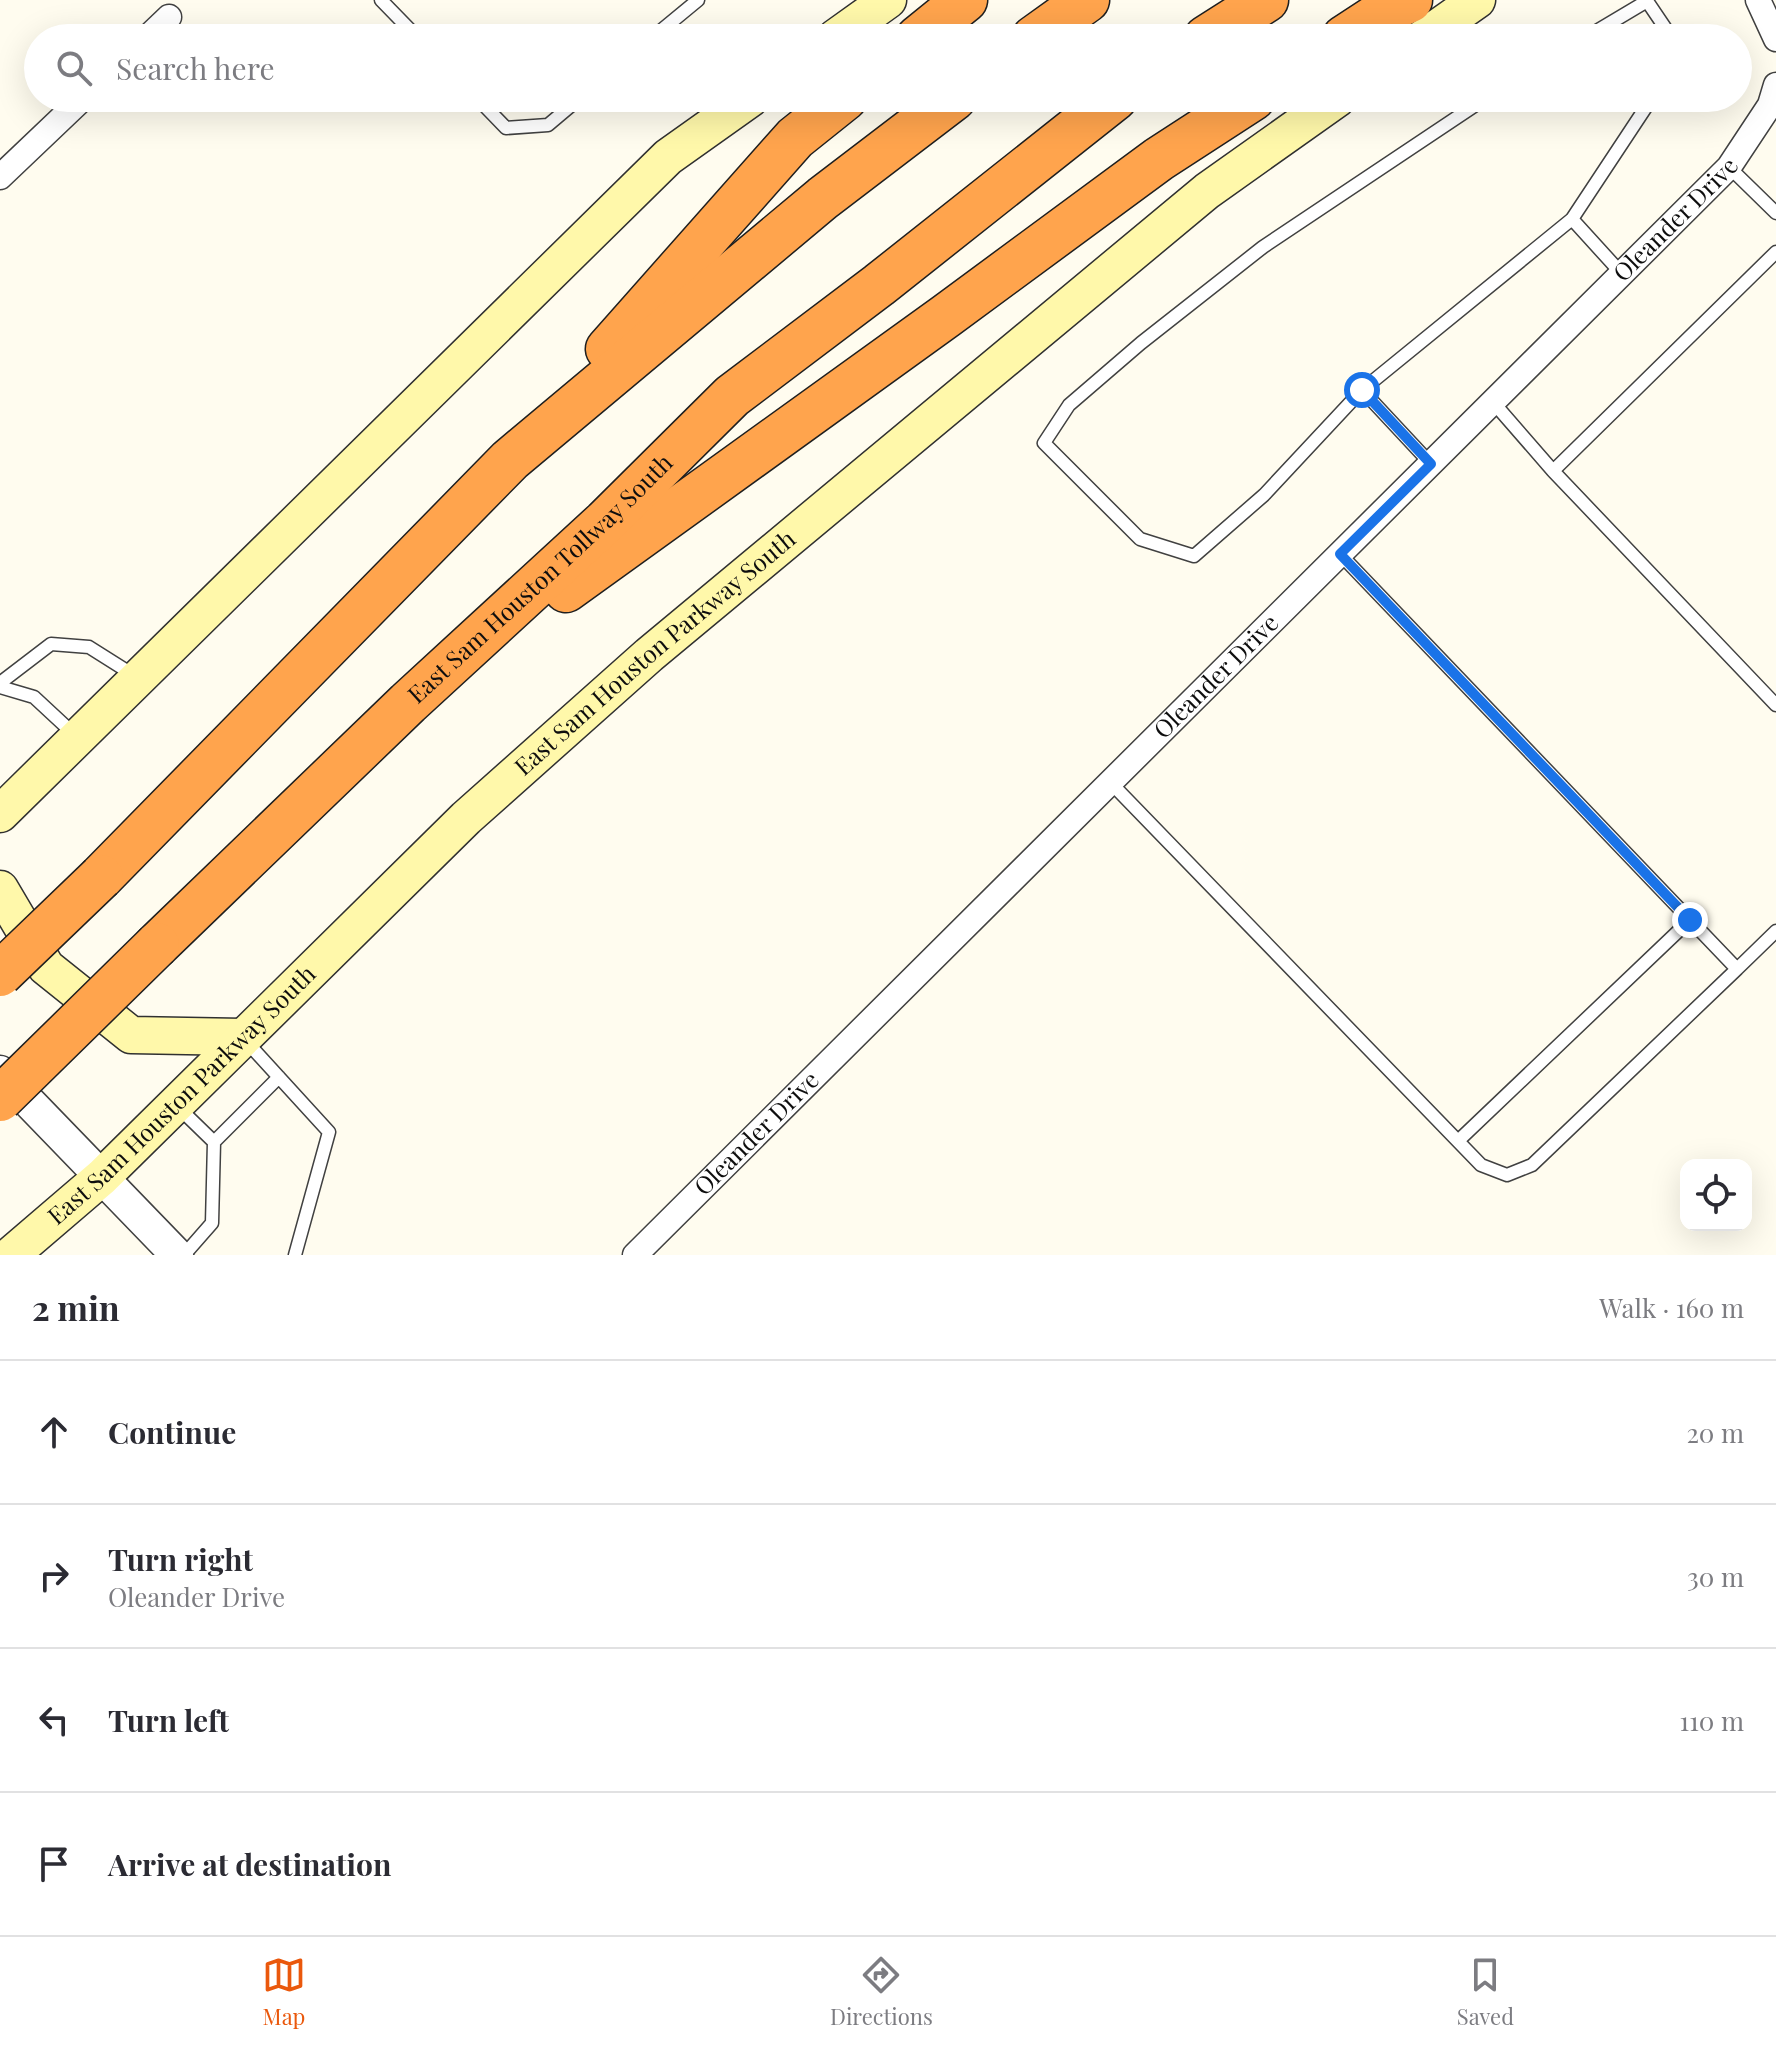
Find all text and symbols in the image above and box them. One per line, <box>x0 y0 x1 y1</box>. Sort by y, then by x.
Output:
search box <box>24 24 1752 112</box>
icon: search <box>52 46 96 90</box>
text: Search here <box>116 48 275 88</box>
street label: Oleander Drive <box>1605 151 1744 287</box>
route start <box>1344 372 1380 408</box>
street label: East Sam Houston Tollway South <box>400 446 678 710</box>
street label: East Sam Houston Parkway South <box>507 522 801 782</box>
street label: Oleander Drive <box>1146 606 1284 744</box>
route end <box>1672 902 1708 938</box>
street label: East Sam Houston Parkway South <box>40 957 322 1231</box>
street label: Oleander Drive <box>686 1063 825 1201</box>
map controls <box>1680 1159 1752 1231</box>
button: locate <box>1680 1159 1752 1231</box>
text: 2 min <box>32 1284 120 1330</box>
text: Walk · 160 m <box>1599 1290 1744 1325</box>
icon: ahead <box>32 1410 76 1454</box>
text: Continue <box>108 1412 236 1452</box>
text: 20 m <box>1686 1415 1744 1450</box>
text: Turn right <box>108 1539 253 1579</box>
icon: right <box>32 1554 76 1598</box>
text: 30 m <box>1687 1559 1744 1594</box>
text: Oleander Drive <box>108 1579 285 1614</box>
icon: left <box>32 1698 76 1742</box>
text: Turn left <box>108 1700 229 1740</box>
text: 110 m <box>1680 1703 1744 1738</box>
icon: arrive <box>32 1842 76 1886</box>
text: Arrive at destination <box>108 1844 391 1884</box>
tab: Map <box>262 1953 306 2031</box>
tab: Directions <box>830 1953 933 2031</box>
tab: Saved <box>1457 1953 1514 2031</box>

